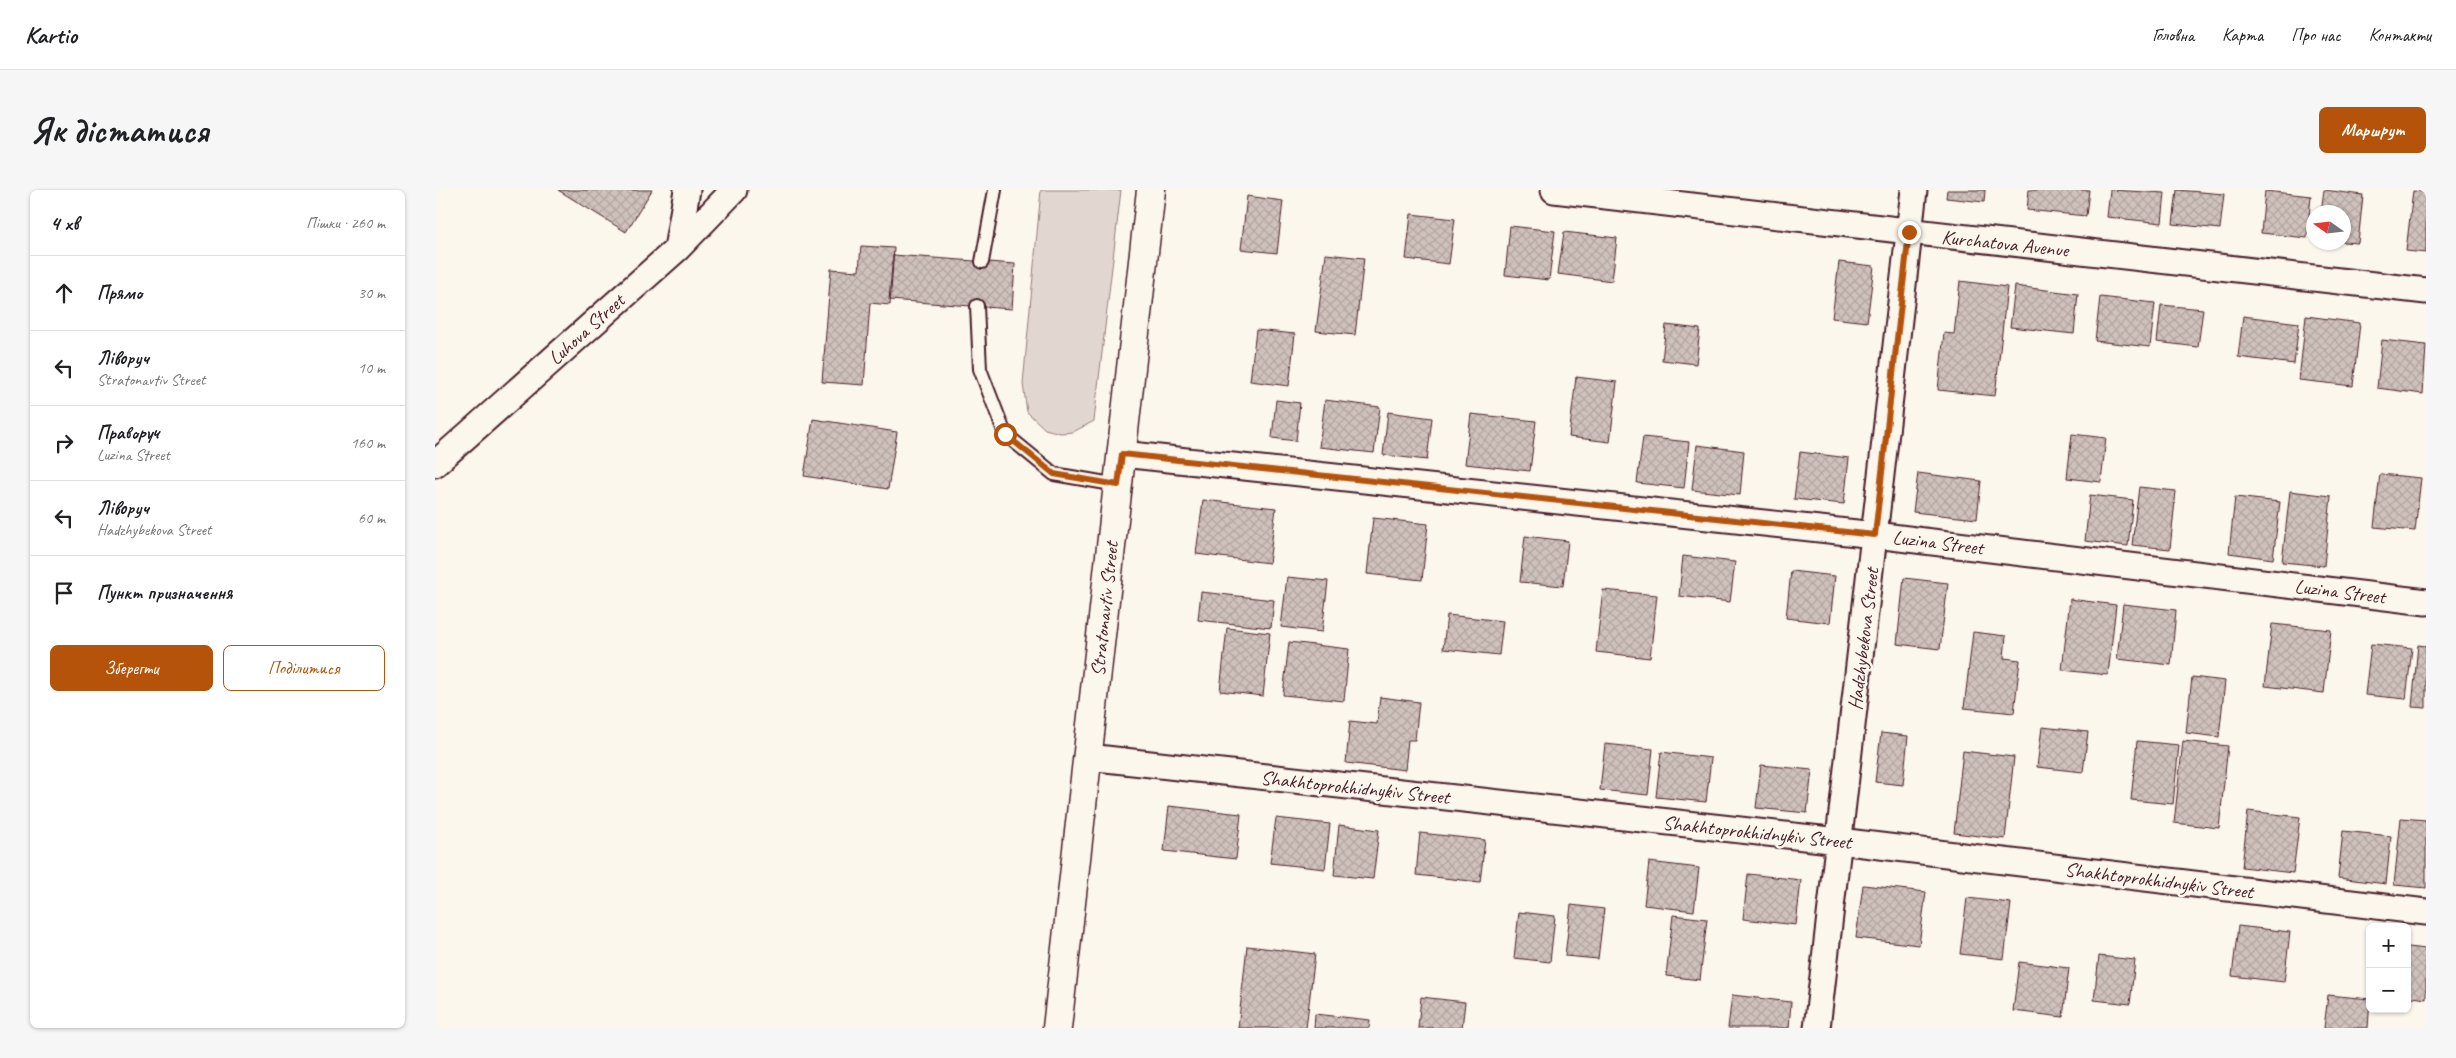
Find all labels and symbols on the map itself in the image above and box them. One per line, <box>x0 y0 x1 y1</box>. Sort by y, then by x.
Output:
north arrow <box>2306 205 2351 250</box>
route end <box>1898 221 1921 244</box>
street label: Kurchatova Avenue <box>1940 224 2071 263</box>
street label: Luhova Street <box>543 287 631 370</box>
route start <box>994 423 1017 446</box>
street label: Luzina Street <box>1891 525 1987 561</box>
street label: Stratonavtiv Street <box>1085 538 1124 678</box>
street label: Hadzhybekova Street <box>1842 564 1885 711</box>
street label: Luzina Street <box>2293 574 2389 610</box>
street label: Shakhtoprokhidnykiv Street <box>1259 765 1453 810</box>
street label: Shakhtoprokhidnykiv Street <box>1661 810 1855 855</box>
street label: Shakhtoprokhidnykiv Street <box>2063 857 2257 905</box>

